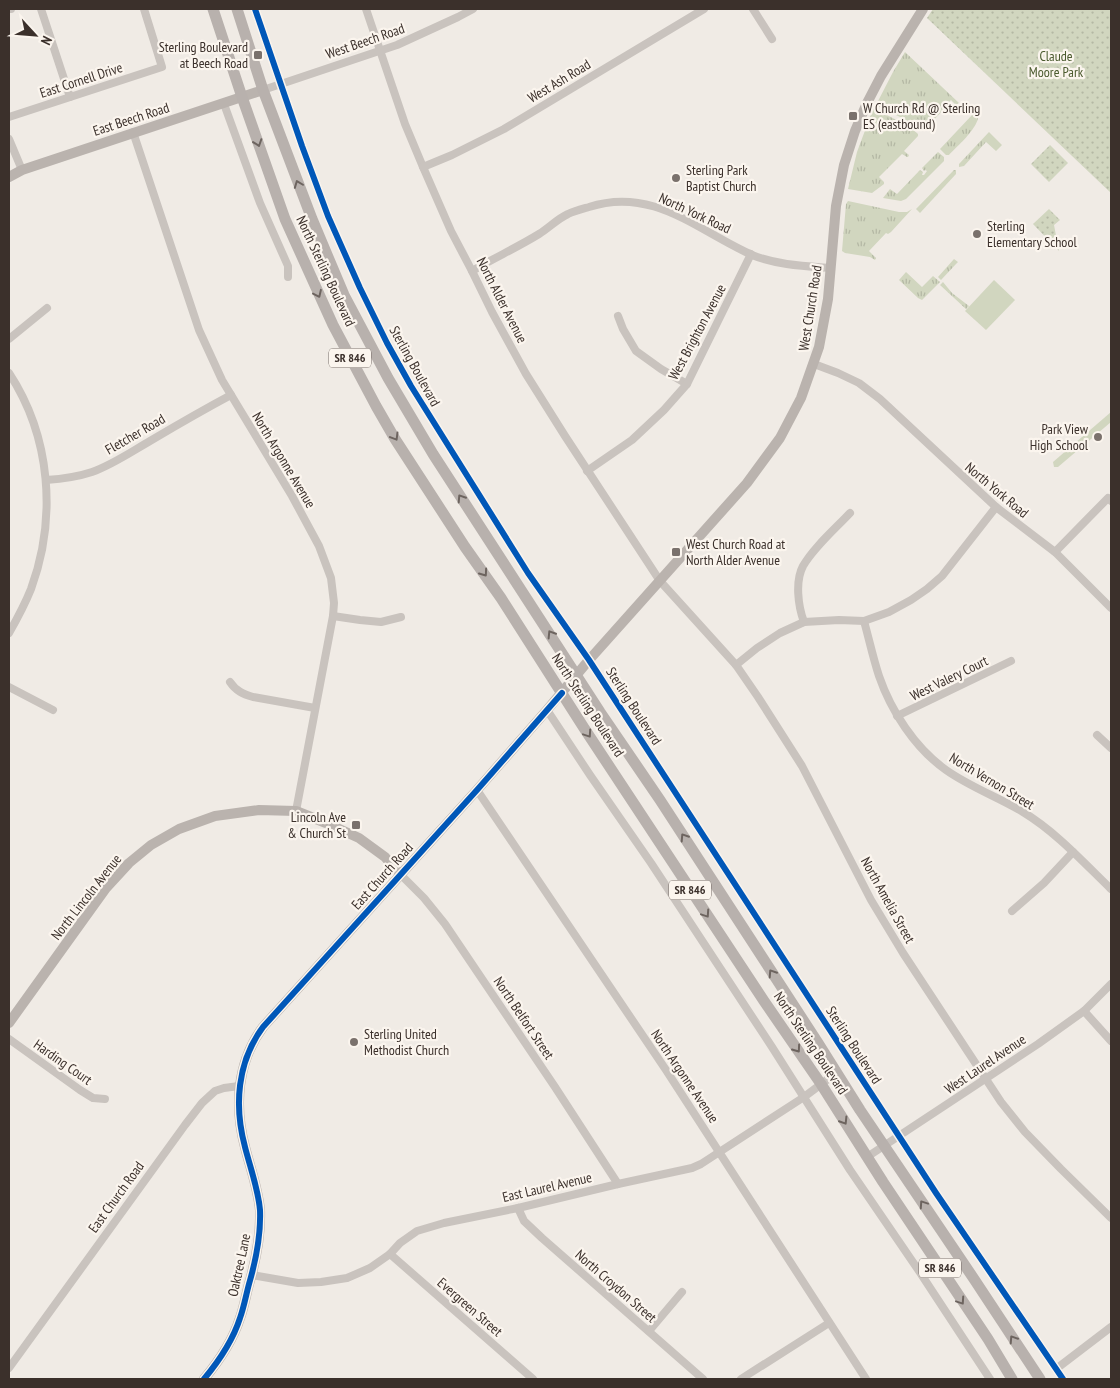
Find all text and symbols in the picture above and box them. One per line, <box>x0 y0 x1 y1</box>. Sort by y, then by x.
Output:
north arrow <box>10 10 60 60</box>
street label: West Beech Road <box>323 19 407 63</box>
text: N <box>37 33 56 48</box>
place label: Sterling Boulevard at Beech Road <box>159 38 248 72</box>
park label: Claude Moore Park <box>1029 47 1084 81</box>
marker: Sterling Boulevard at Beech Road <box>252 49 264 61</box>
street label: West Ash Road <box>524 55 594 107</box>
street label: East Cornell Drive <box>37 58 125 102</box>
street label: East Beech Road <box>91 98 171 140</box>
place label: W Church Rd @ Sterling ES (eastbound) <box>863 99 980 133</box>
marker: W Church Rd @ Sterling ES (eastbound) <box>847 110 859 122</box>
one-way arrow <box>252 139 262 147</box>
place label: Sterling Park Baptist Church <box>686 161 756 195</box>
marker: Sterling Park Baptist Church <box>670 172 682 184</box>
one-way arrow <box>294 180 304 189</box>
street label: North York Road <box>656 188 734 238</box>
street label: North Sterling Boulevard <box>292 213 360 329</box>
place label: Sterling Elementary School <box>987 217 1077 251</box>
marker: Sterling Elementary School <box>971 228 983 240</box>
street label: North Alder Avenue <box>473 254 531 346</box>
street label: West Church Road <box>794 264 826 352</box>
street label: West Brighton Avenue <box>664 281 730 383</box>
one-way arrow <box>312 289 323 298</box>
street label: Sterling Boulevard <box>385 323 445 409</box>
road number: SR 846 <box>329 348 371 368</box>
street label: North Argonne Avenue <box>248 409 320 512</box>
street label: Fletcher Road <box>102 410 168 458</box>
place label: Park View High School <box>1030 420 1089 454</box>
marker: Park View High School <box>1092 431 1104 443</box>
one-way arrow <box>388 432 398 441</box>
street label: North York Road <box>961 458 1033 522</box>
one-way arrow <box>458 494 467 504</box>
place label: West Church Road at North Alder Avenue <box>686 535 785 569</box>
marker: West Church Road at North Alder Avenue <box>670 546 682 558</box>
one-way arrow <box>478 568 487 577</box>
one-way arrow <box>547 630 557 639</box>
street label: North Sterling Boulevard <box>548 650 628 760</box>
street label: West Valery Court <box>907 651 991 705</box>
street label: Sterling Boulevard <box>602 664 666 748</box>
one-way arrow <box>582 729 591 738</box>
street label: North Vernon Street <box>946 749 1038 814</box>
place label: Lincoln Ave & Church St <box>287 808 346 842</box>
marker: Lincoln Ave & Church St <box>350 819 362 831</box>
one-way arrow <box>681 833 690 842</box>
street label: East Church Road <box>347 839 417 913</box>
street label: North Lincoln Avenue <box>47 850 125 943</box>
street label: North Amelia Street <box>857 854 919 946</box>
road number: SR 846 <box>669 880 711 900</box>
one-way arrow <box>700 908 709 918</box>
one-way arrow <box>769 969 779 978</box>
street label: North Belfort Street <box>490 973 558 1063</box>
street label: North Sterling Boulevard <box>770 988 852 1098</box>
street label: Sterling Boulevard <box>822 1003 886 1087</box>
place label: Sterling United Methodist Church <box>364 1025 449 1059</box>
street label: North Argonne Avenue <box>647 1026 723 1126</box>
street label: West Laurel Avenue <box>941 1030 1029 1098</box>
street label: Harding Court <box>30 1035 96 1089</box>
marker: Sterling United Methodist Church <box>348 1036 360 1048</box>
one-way arrow <box>791 1043 800 1053</box>
one-way arrow <box>838 1115 848 1124</box>
street label: East Church Road <box>84 1158 148 1236</box>
street label: East Laurel Avenue <box>500 1168 594 1206</box>
one-way arrow <box>920 1200 929 1210</box>
street label: Oaktree Lane <box>224 1232 254 1298</box>
street label: North Croydon Street <box>572 1246 661 1326</box>
road number: SR 846 <box>919 1258 961 1278</box>
street label: Evergreen Street <box>434 1274 506 1340</box>
one-way arrow <box>955 1295 964 1304</box>
one-way arrow <box>1010 1335 1019 1344</box>

